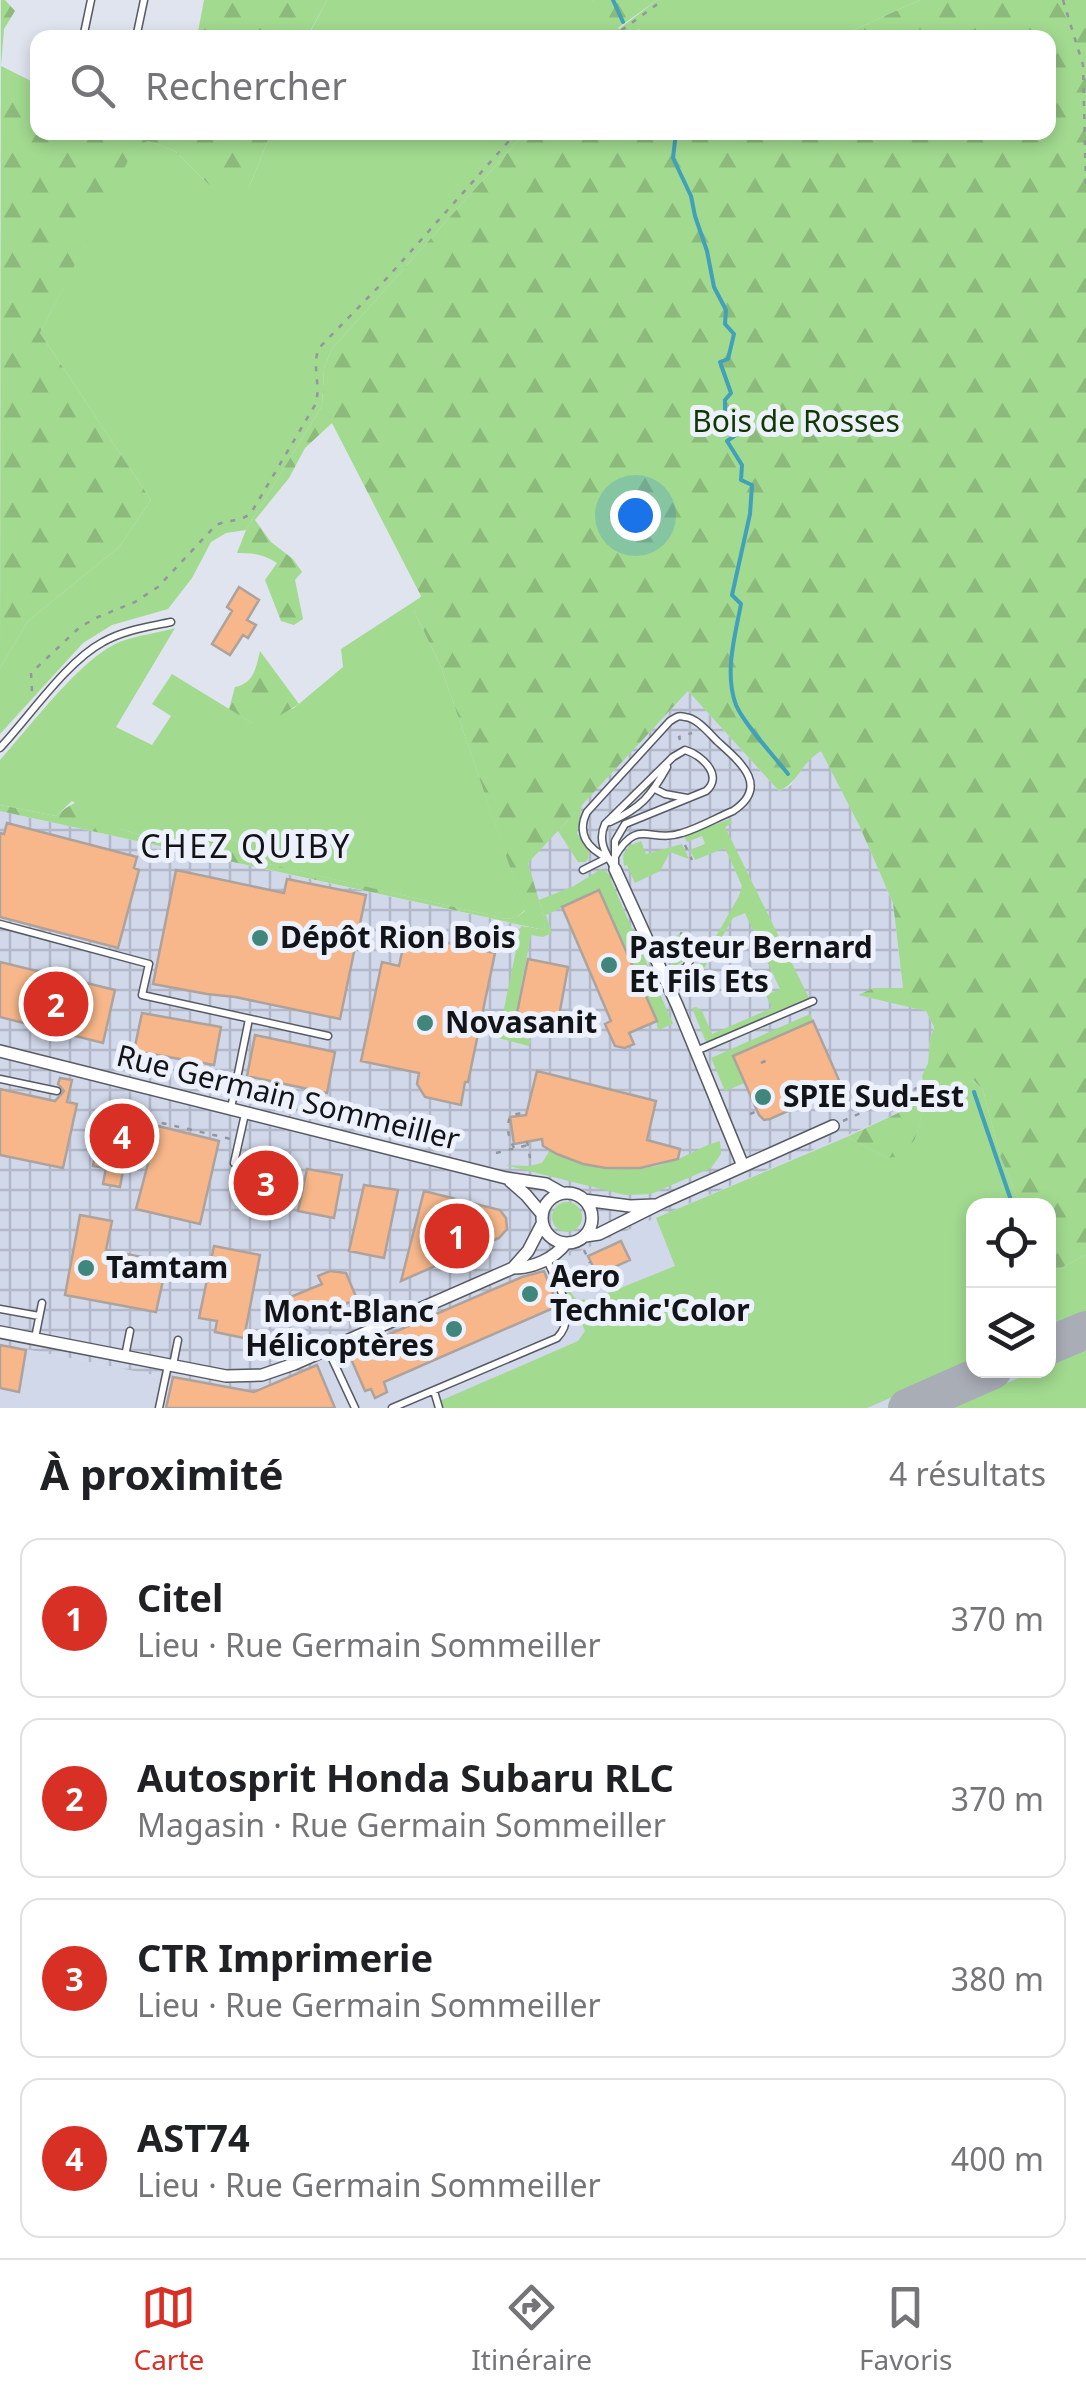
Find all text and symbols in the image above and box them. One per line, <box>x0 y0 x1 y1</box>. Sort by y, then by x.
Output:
search box <box>30 30 1056 140</box>
icon: search <box>65 58 120 113</box>
text: Rechercher <box>145 59 347 111</box>
park label: Bois de Rosses <box>692 400 900 441</box>
your location <box>610 490 661 541</box>
district label: CHEZ QUIBY <box>140 824 352 867</box>
place label: Dépôt Rion Bois <box>280 916 516 957</box>
place label: Pasteur Bernard Et Fils Ets <box>629 926 873 1001</box>
marker: Dépôt Rion Bois <box>249 927 271 949</box>
marker: Pasteur Bernard Et Fils Ets <box>598 954 620 976</box>
pin: 2 <box>23 966 88 1042</box>
place label: Novasanit <box>445 1001 597 1042</box>
marker: Novasanit <box>414 1012 436 1034</box>
street label: Rue Germain Sommeiller <box>113 1034 464 1159</box>
place label: SPIE Sud-Est <box>783 1075 964 1116</box>
marker: SPIE Sud-Est <box>752 1086 774 1108</box>
pin: 4 <box>90 1098 154 1174</box>
pin: 3 <box>234 1146 298 1220</box>
pin: 1 <box>424 1198 490 1274</box>
map controls <box>966 1198 1056 1378</box>
button: locate <box>966 1198 1056 1288</box>
place label: Tamtam <box>106 1246 228 1287</box>
place label: Aero Technic'Color <box>550 1255 750 1330</box>
marker: Tamtam <box>75 1257 97 1279</box>
marker: Aero Technic'Color <box>519 1283 541 1305</box>
button: layers <box>966 1288 1056 1378</box>
place label: Mont-Blanc Hélicoptères <box>245 1290 434 1365</box>
marker: Mont-Blanc Hélicoptères <box>443 1318 465 1340</box>
text: À proximité <box>40 1445 284 1502</box>
text: 4 résultats <box>889 1452 1046 1495</box>
text: Citel <box>137 1571 223 1623</box>
text: 1 <box>65 1597 84 1640</box>
text: 370 m <box>951 1597 1044 1640</box>
text: Lieu · Rue Germain Sommeiller <box>137 1623 601 1666</box>
text: Autosprit Honda Subaru RLC <box>137 1751 674 1803</box>
text: 2 <box>65 1777 84 1820</box>
text: 370 m <box>951 1777 1044 1820</box>
text: Magasin · Rue Germain Sommeiller <box>137 1803 666 1846</box>
text: CTR Imprimerie <box>137 1931 433 1983</box>
text: 3 <box>65 1957 84 2000</box>
text: 380 m <box>951 1957 1044 2000</box>
text: Lieu · Rue Germain Sommeiller <box>137 1983 601 2026</box>
text: AST74 <box>137 2111 250 2163</box>
text: 4 <box>65 2137 84 2180</box>
text: 400 m <box>951 2137 1044 2180</box>
text: Lieu · Rue Germain Sommeiller <box>137 2163 601 2206</box>
tab: Carte <box>133 2280 204 2378</box>
tab: Itinéraire <box>471 2280 592 2378</box>
tab: Favoris <box>859 2280 953 2378</box>

